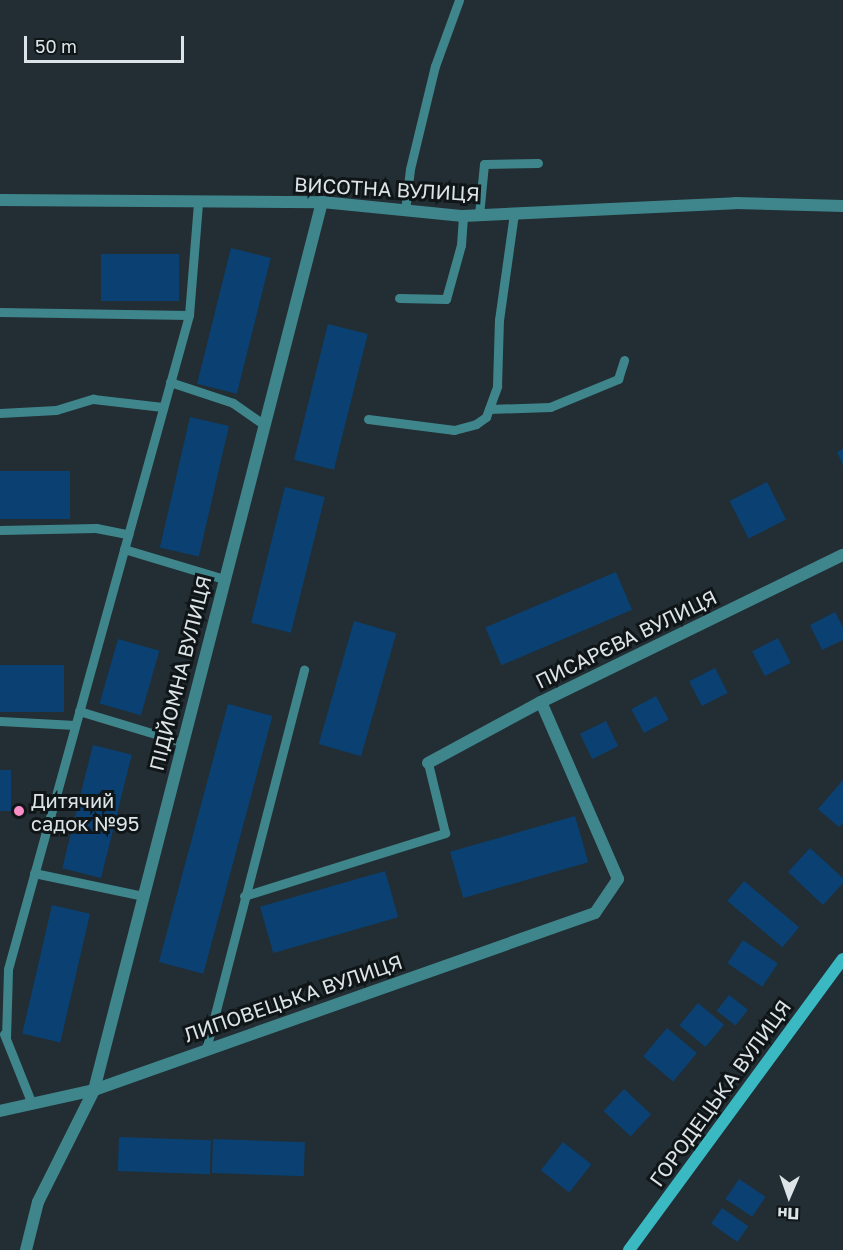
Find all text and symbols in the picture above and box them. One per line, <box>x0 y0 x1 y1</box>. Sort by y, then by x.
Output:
scale bar <box>27 24 188 62</box>
text: 50 m <box>35 35 77 57</box>
street label: ВИСОТНА ВУЛИЦЯ <box>293 172 481 206</box>
street label: ПІДЙОМНА ВУЛИЦЯ <box>144 573 216 773</box>
street label: ПИСАРЄВА ВУЛИЦЯ <box>532 585 720 693</box>
place label: Дитячий садок №95 <box>31 788 139 835</box>
marker: Дитячий садок №95 <box>12 804 26 818</box>
street label: ЛИПОВЕЦЬКА ВУЛИЦЯ <box>181 949 405 1047</box>
street label: ГОРОДЕЦЬКА ВУЛИЦЯ <box>644 995 796 1191</box>
north arrow <box>759 1166 819 1226</box>
text: Пн <box>777 1204 800 1224</box>

